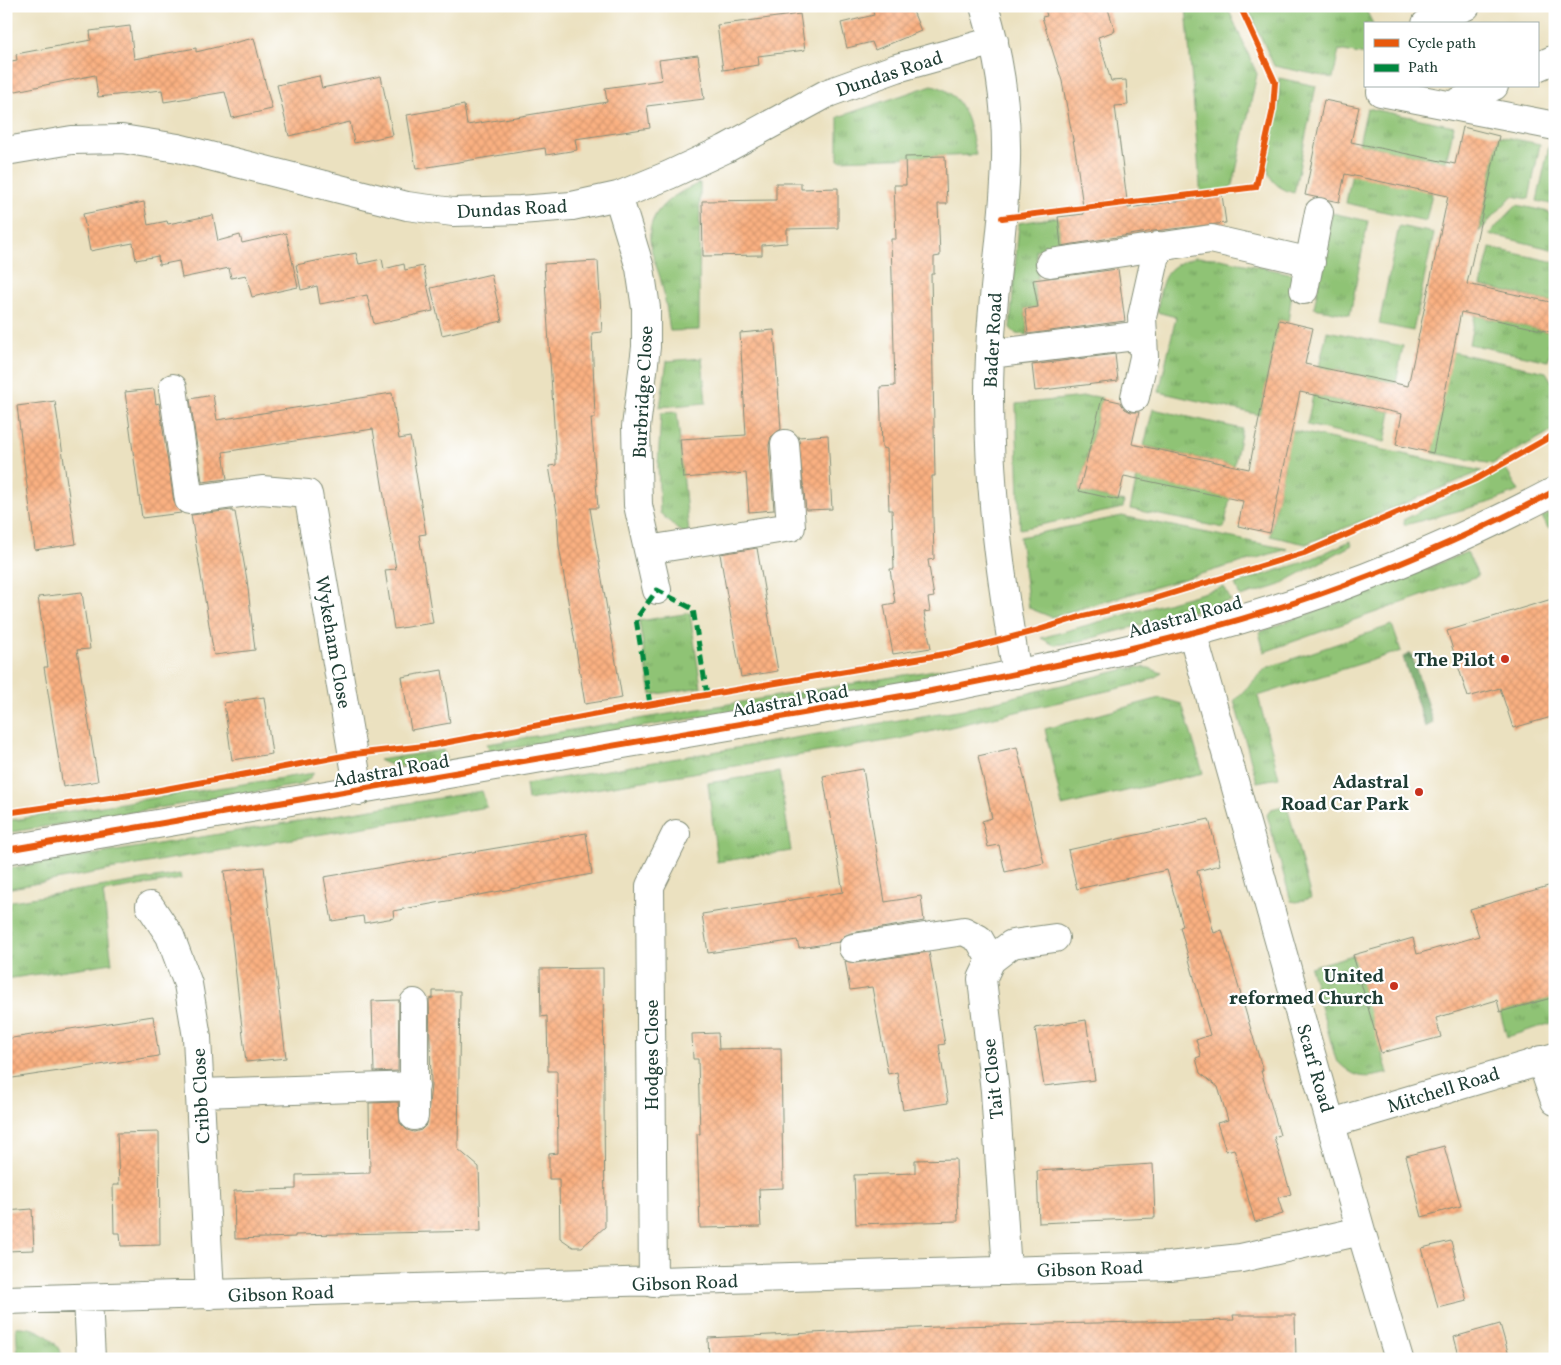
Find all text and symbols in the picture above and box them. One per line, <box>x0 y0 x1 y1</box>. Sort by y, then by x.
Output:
legend <box>1364 22 1538 88</box>
text: Cycle path <box>1408 34 1476 55</box>
street label: Dundas Road <box>833 45 946 104</box>
text: Path <box>1408 58 1438 79</box>
street label: Dundas Road <box>456 194 568 226</box>
street label: Bader Road <box>979 292 1009 389</box>
street label: Burbridge Close <box>628 325 660 459</box>
street label: Wykeham Close <box>308 574 357 711</box>
street label: Adastral Road <box>1125 590 1246 646</box>
place label: The Pilot <box>1414 648 1495 674</box>
marker: The Pilot <box>1499 653 1511 665</box>
street label: Adastral Road <box>730 679 851 725</box>
street label: Adastral Road <box>331 749 452 795</box>
place label: Adastral Road Car Park <box>1281 770 1409 818</box>
marker: Adastral Road Car Park <box>1413 786 1425 798</box>
place label: United reformed Church <box>1229 964 1384 1012</box>
marker: United reformed Church <box>1388 980 1400 992</box>
street label: Hodges Close <box>640 999 666 1111</box>
street label: Scarf Road <box>1289 1021 1339 1116</box>
street label: Tait Close <box>977 1037 1011 1120</box>
street label: Cribb Close <box>187 1047 217 1144</box>
street label: Mitchell Road <box>1384 1061 1503 1120</box>
street label: Gibson Road <box>1037 1255 1144 1285</box>
street label: Gibson Road <box>632 1269 739 1299</box>
street label: Gibson Road <box>228 1280 335 1310</box>

